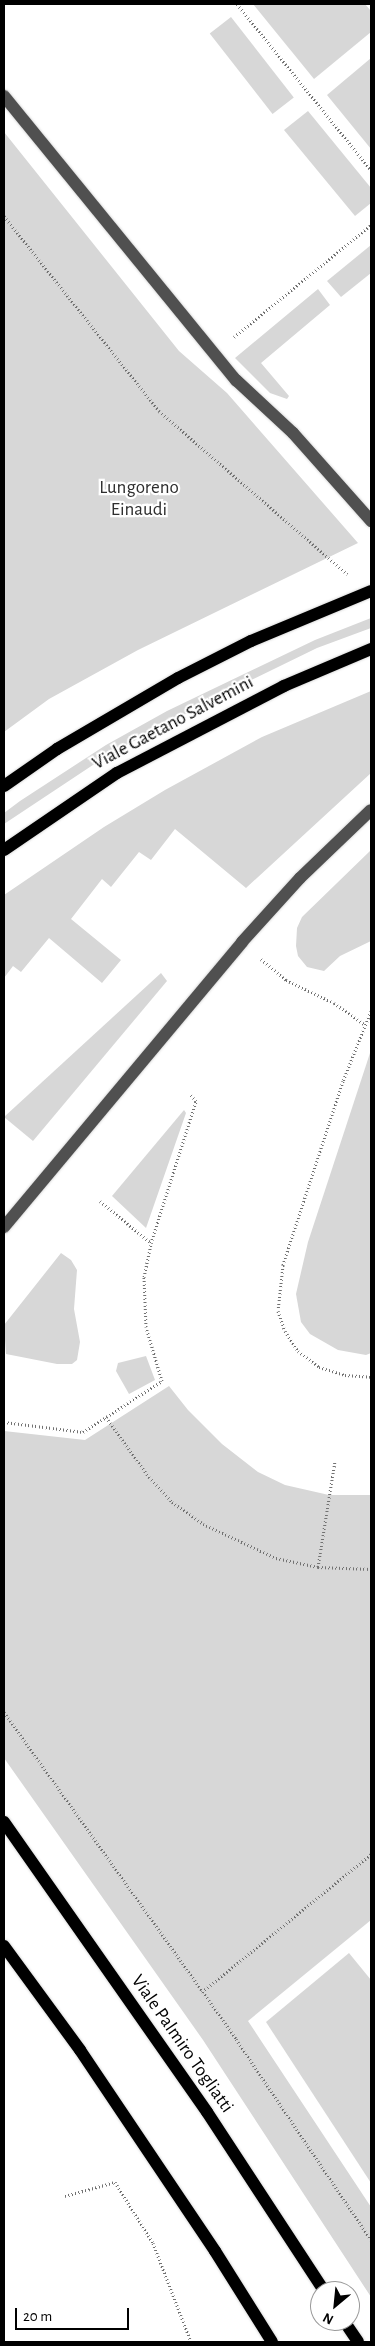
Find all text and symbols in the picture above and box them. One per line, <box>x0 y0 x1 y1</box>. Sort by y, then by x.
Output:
park label: Lungoreno Einaudi <box>99 477 179 521</box>
street label: Viale Gaetano Salvemini <box>89 671 257 775</box>
street label: Viale Palmiro Togliatti <box>126 1971 238 2117</box>
north arrow <box>310 2281 360 2331</box>
scale bar <box>18 2298 131 2330</box>
text: 20 m <box>23 2309 52 2324</box>
text: N <box>321 2310 336 2327</box>

